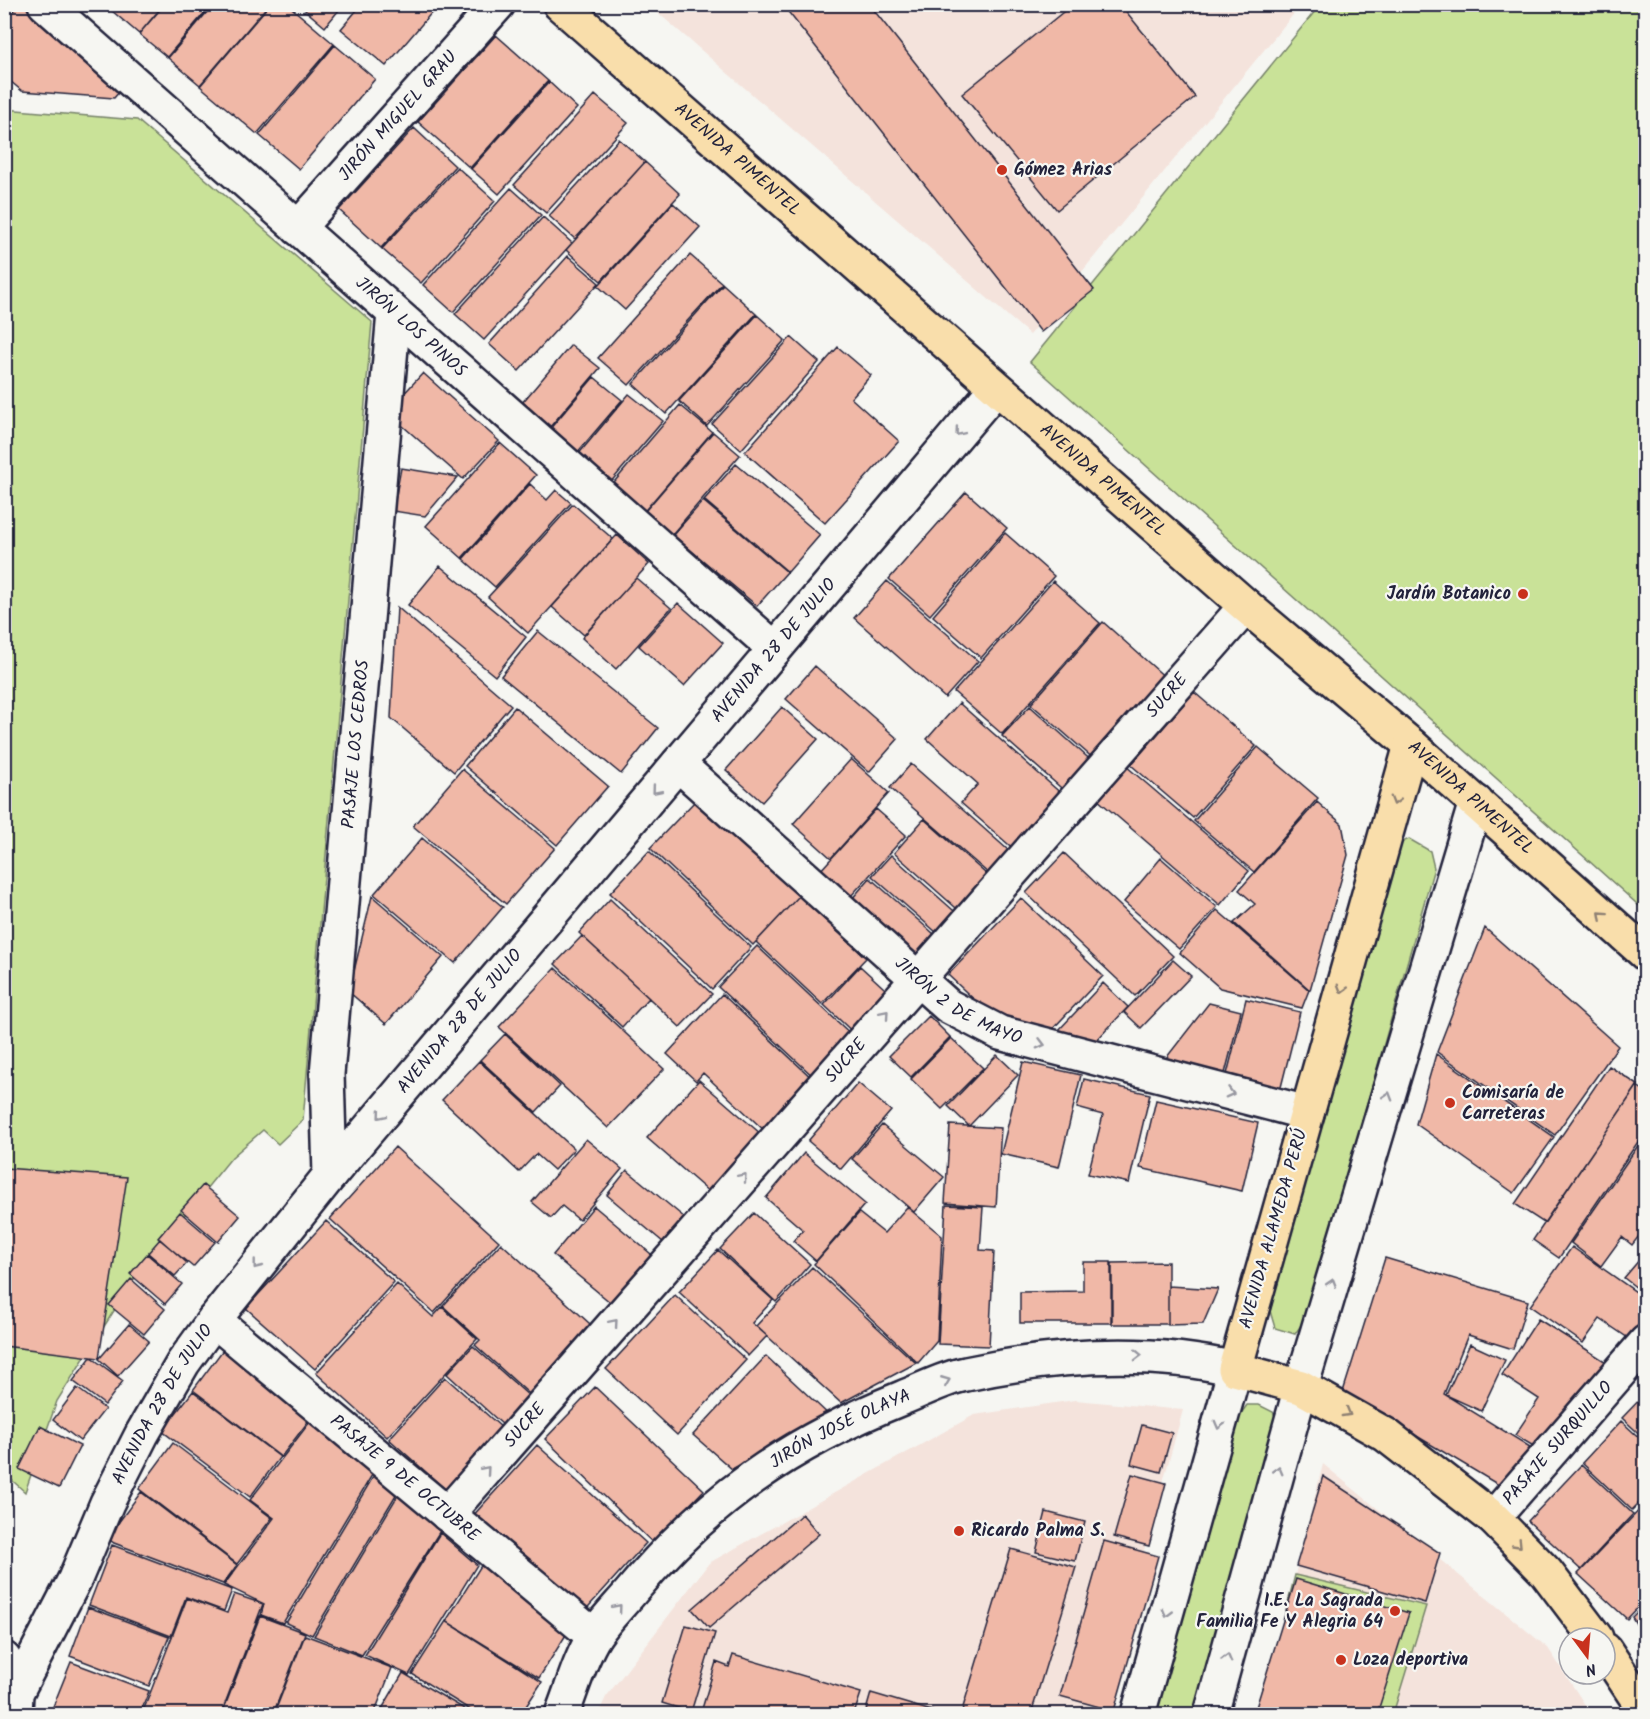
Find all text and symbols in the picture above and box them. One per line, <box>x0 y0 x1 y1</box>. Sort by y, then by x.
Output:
street label: JIRÓN MIGUEL GRAU <box>331 44 465 188</box>
street label: AVENIDA PIMENTEL <box>667 96 807 224</box>
place label: Gómez Arias <box>1014 156 1113 185</box>
marker: Gómez Arias <box>995 163 1009 177</box>
street label: JIRÓN LOS PINOS <box>348 270 473 385</box>
street label: AVENIDA PIMENTEL <box>1033 416 1173 544</box>
one-way arrow <box>955 425 966 436</box>
street label: AVENIDA 28 DE JULIO <box>704 572 844 729</box>
place label: Jardín Botanico <box>1387 580 1511 609</box>
marker: Jardín Botanico <box>1516 587 1530 601</box>
street label: PASAJE LOS CEDROS <box>334 658 378 830</box>
street label: SUCRE <box>1139 666 1195 725</box>
street label: AVENIDA PIMENTEL <box>1401 734 1540 862</box>
one-way arrow <box>653 783 664 794</box>
one-way arrow <box>1390 795 1402 806</box>
one-way arrow <box>1598 911 1609 922</box>
street label: AVENIDA 28 DE JULIO <box>390 943 530 1100</box>
street label: JIRÓN 2 DE MAYO <box>888 950 1025 1053</box>
one-way arrow <box>1337 983 1349 993</box>
one-way arrow <box>878 1011 889 1021</box>
street label: SUCRE <box>818 1031 874 1090</box>
one-way arrow <box>1035 1037 1046 1049</box>
place label: Comisaría de Carreteras <box>1462 1079 1564 1129</box>
one-way arrow <box>1224 1086 1234 1099</box>
one-way arrow <box>1381 1091 1393 1102</box>
marker: Comisaría de Carreteras <box>1443 1096 1457 1110</box>
one-way arrow <box>377 1108 388 1119</box>
street label: AVENIDA ALAMEDA PERÚ <box>1232 1126 1316 1332</box>
one-way arrow <box>736 1173 747 1184</box>
one-way arrow <box>253 1258 264 1269</box>
one-way arrow <box>1325 1278 1337 1289</box>
street label: AVENIDA 28 DE JULIO <box>104 1318 221 1490</box>
one-way arrow <box>607 1319 618 1330</box>
one-way arrow <box>1133 1349 1142 1362</box>
street label: PASAJE SURQUILLO <box>1496 1375 1620 1512</box>
one-way arrow <box>939 1376 950 1388</box>
street label: JIRÓN JOSÉ OLAYA <box>764 1381 915 1477</box>
street label: SUCRE <box>497 1396 553 1455</box>
one-way arrow <box>1341 1406 1351 1418</box>
street label: PASAJE 9 DE OCTUBRE <box>323 1407 486 1550</box>
one-way arrow <box>1214 1420 1227 1430</box>
one-way arrow <box>1271 1465 1283 1476</box>
one-way arrow <box>479 1466 490 1477</box>
place label: Ricardo Palma S. <box>971 1517 1105 1546</box>
marker: Ricardo Palma S. <box>952 1524 966 1538</box>
one-way arrow <box>1511 1536 1522 1547</box>
place label: I.E. La Sagrada Familia Fe Y Alegria 64 <box>1196 1587 1383 1637</box>
one-way arrow <box>610 1604 621 1615</box>
marker: I.E. La Sagrada Familia Fe Y Alegria 64 <box>1388 1604 1402 1618</box>
one-way arrow <box>1162 1608 1175 1618</box>
north arrow <box>1557 1626 1617 1686</box>
place label: Loza deportiva <box>1353 1646 1468 1675</box>
one-way arrow <box>1220 1653 1232 1664</box>
marker: Loza deportiva <box>1334 1653 1348 1667</box>
text: N <box>1582 1656 1599 1682</box>

